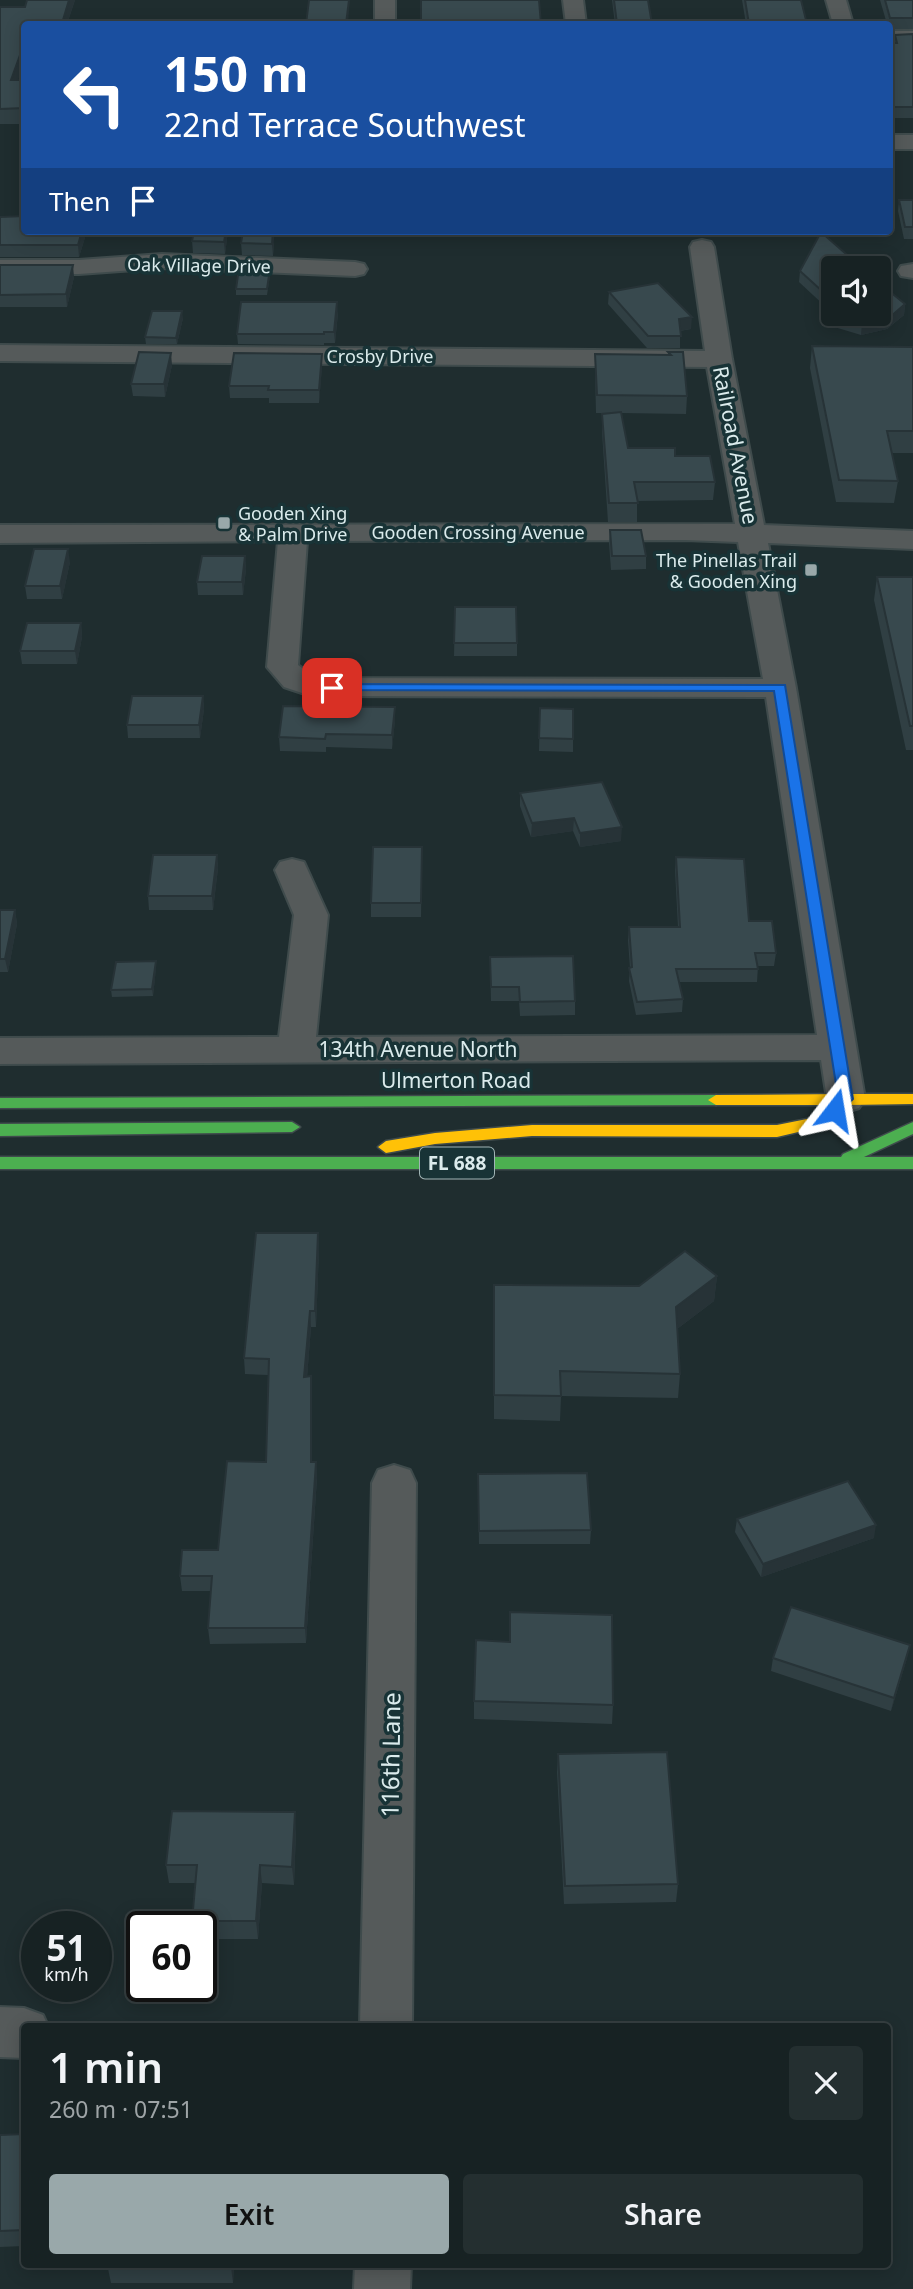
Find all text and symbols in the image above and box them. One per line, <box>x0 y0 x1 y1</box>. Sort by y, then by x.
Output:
text: 150 m <box>164 40 309 106</box>
icon: left <box>49 49 140 140</box>
text: 22nd Terrace Southwest <box>164 103 526 146</box>
icon: arrive <box>124 182 162 220</box>
text: Then <box>49 183 110 219</box>
street label: Oak Village Drive <box>127 252 271 278</box>
map controls <box>821 256 891 326</box>
button: sound <box>821 256 891 326</box>
street label: Crosby Drive <box>326 344 434 368</box>
street label: Railroad Avenue <box>707 364 765 526</box>
place label: Gooden Xing & Palm Drive <box>238 501 348 546</box>
marker: Gooden Xing & Palm Drive <box>216 515 232 531</box>
street label: Gooden Crossing Avenue <box>371 520 585 544</box>
place label: The Pinellas Trail & Gooden Xing <box>656 548 797 593</box>
marker: The Pinellas Trail & Gooden Xing <box>803 562 819 578</box>
pin <box>302 658 362 718</box>
icon: arrive <box>313 669 351 707</box>
street label: 134th Avenue North <box>318 1035 518 1063</box>
street label: Ulmerton Road <box>381 1066 531 1094</box>
position arrow <box>798 1073 872 1147</box>
road number: FL 688 <box>420 1148 494 1178</box>
street label: 116th Lane <box>372 1692 408 1818</box>
speed limit sign: 60 <box>126 1911 217 2002</box>
text: 51 <box>46 1924 87 1971</box>
text: km/h <box>44 1962 89 1986</box>
text: 1 min <box>49 2038 163 2095</box>
button: close <box>789 2046 863 2120</box>
text: 260 m · 07:51 <box>49 2093 193 2125</box>
button: Exit <box>49 2174 449 2254</box>
button: Share <box>463 2174 863 2254</box>

